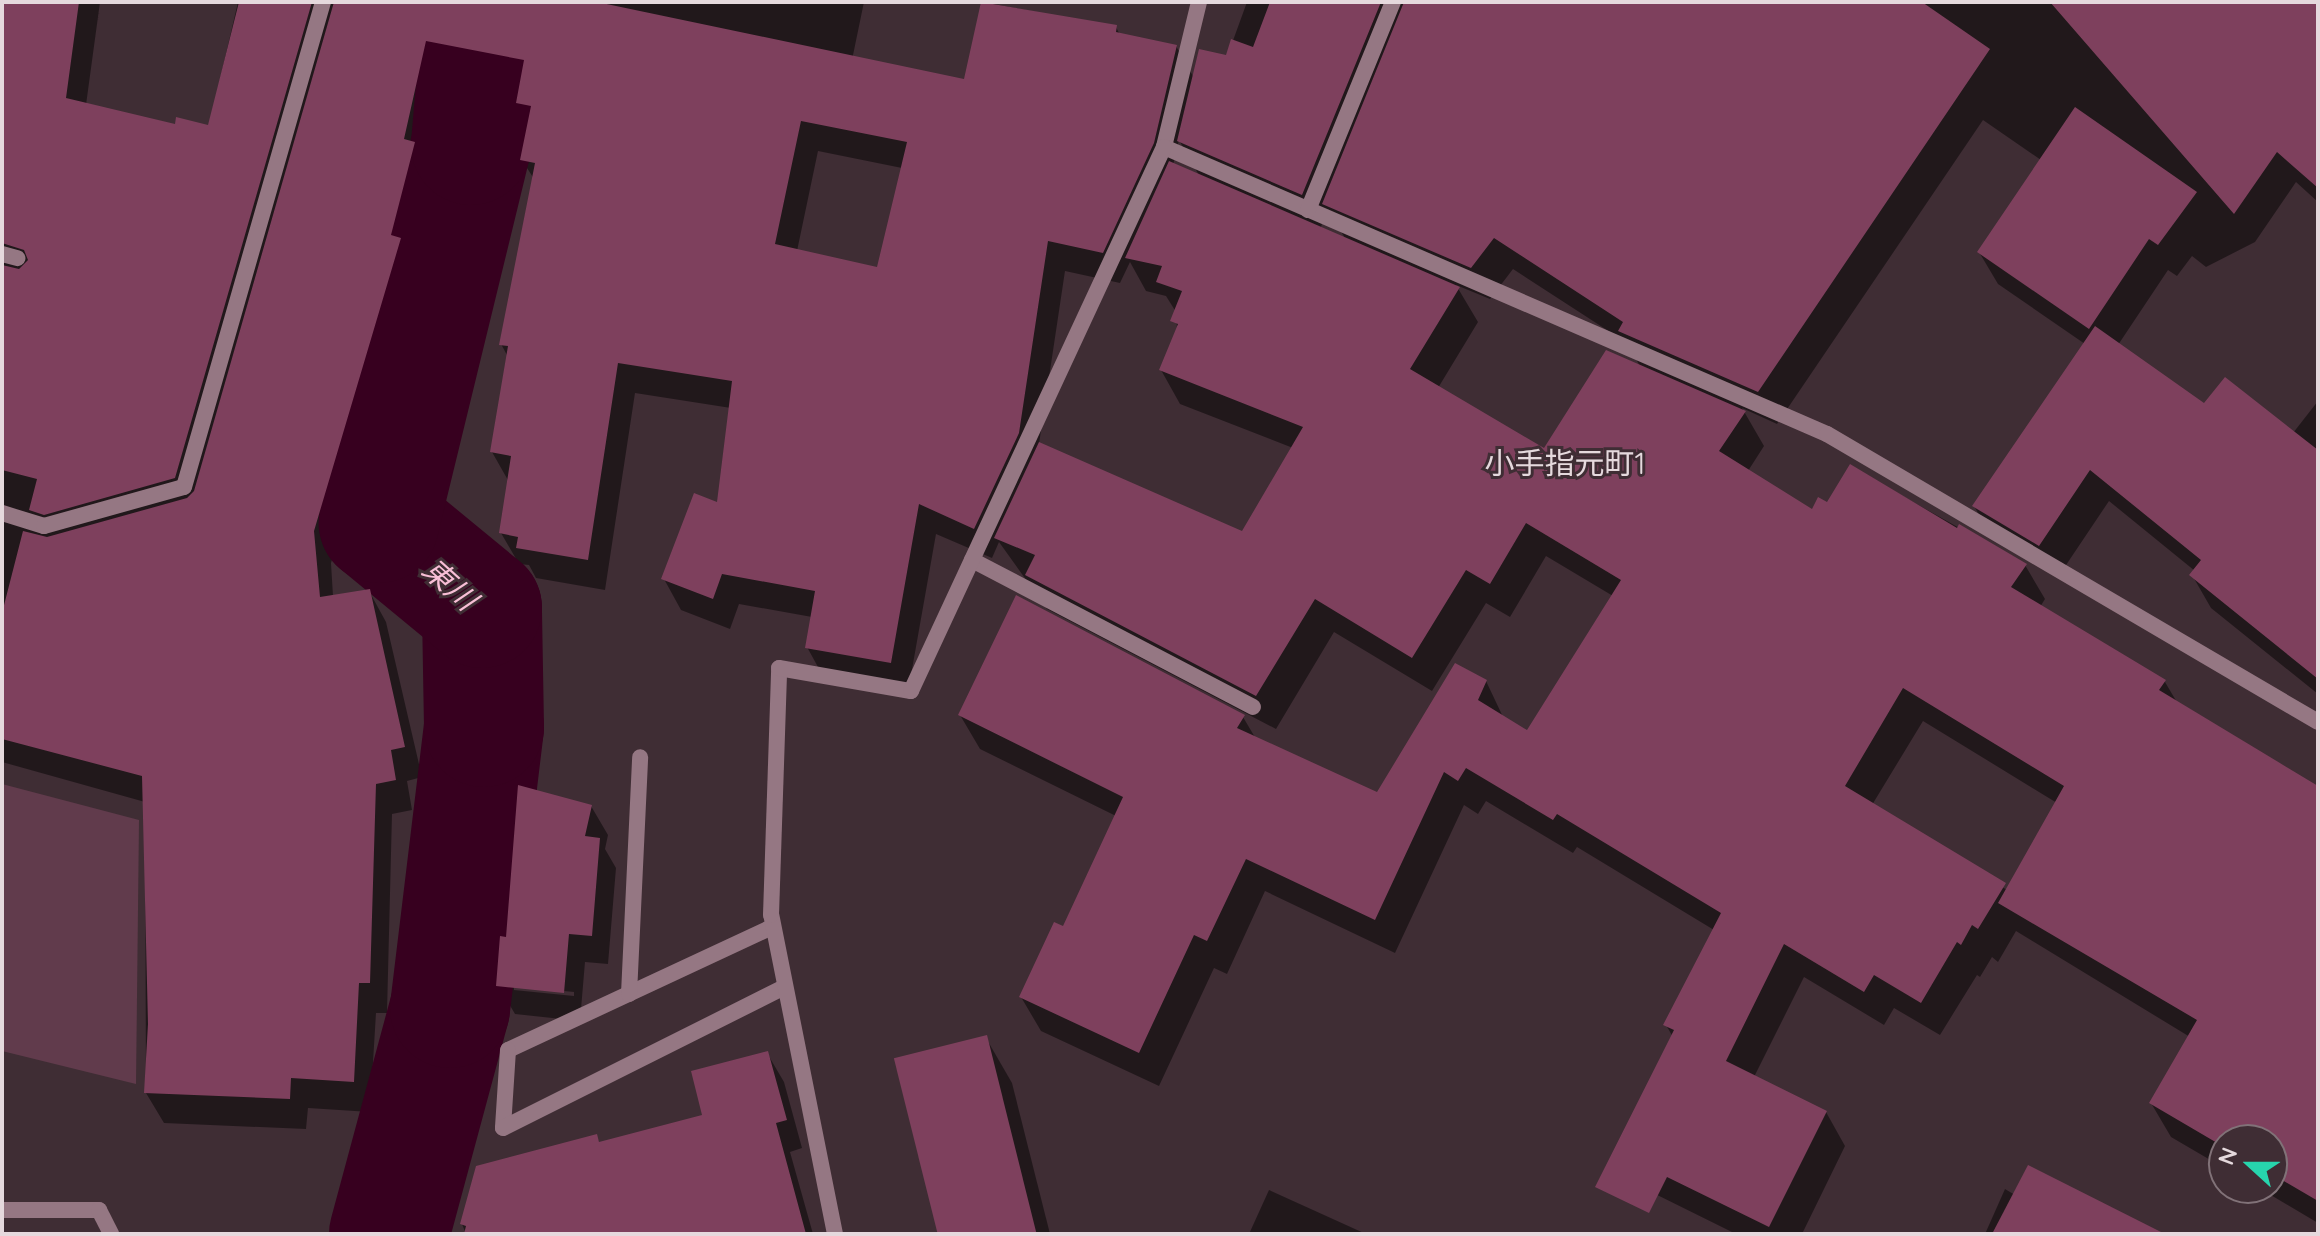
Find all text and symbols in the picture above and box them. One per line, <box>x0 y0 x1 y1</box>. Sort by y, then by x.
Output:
district label: 小手指元町1 <box>1484 445 1646 481</box>
water label: 東川 <box>416 551 484 617</box>
north arrow <box>2208 1124 2288 1204</box>
text: N <box>2211 1144 2243 1169</box>

